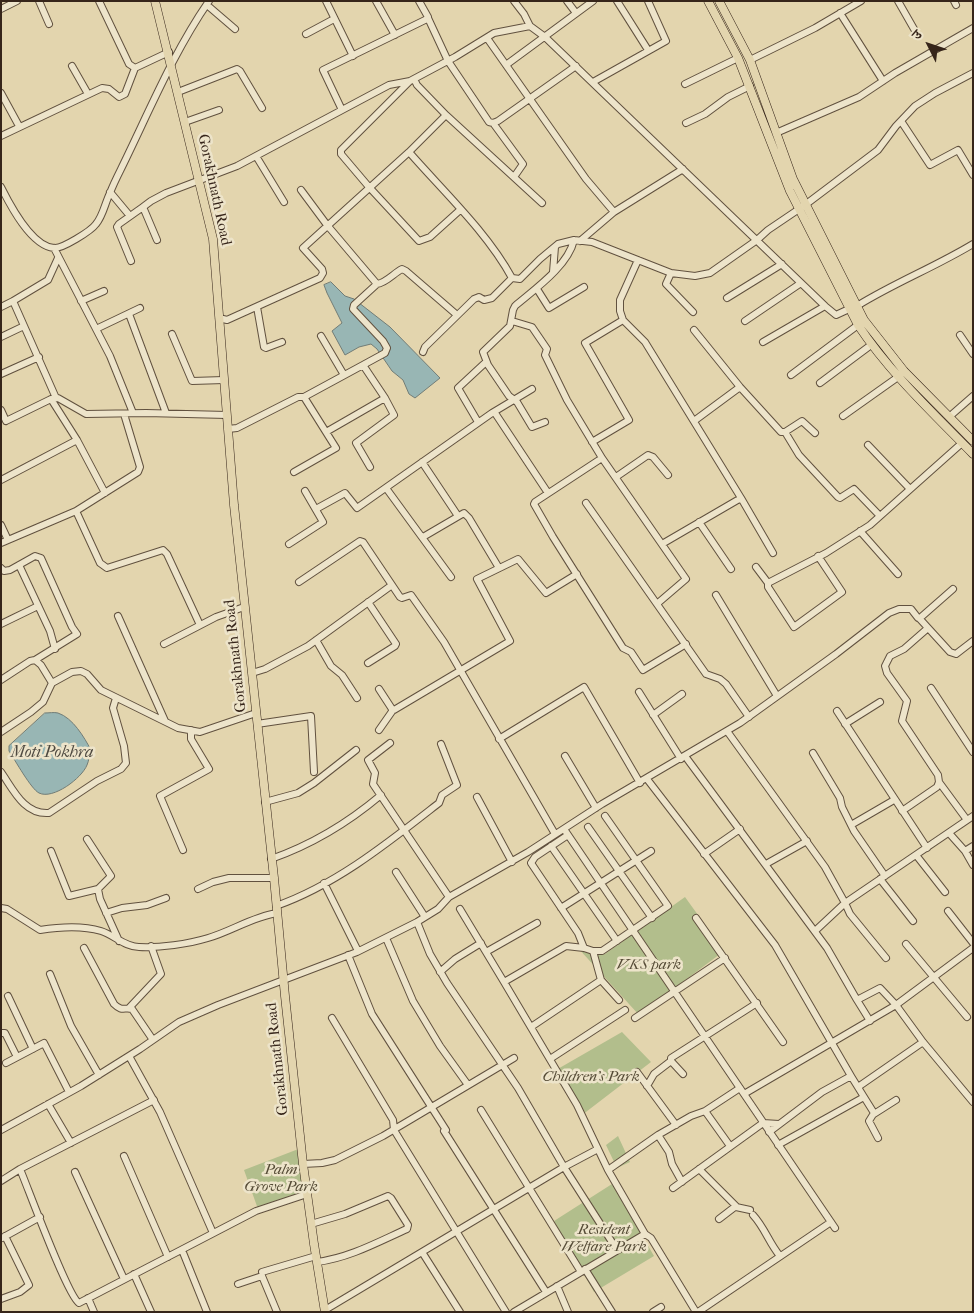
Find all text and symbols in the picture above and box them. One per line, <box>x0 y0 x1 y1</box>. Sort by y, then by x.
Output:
north arrow <box>904 20 954 70</box>
text: उ <box>909 27 926 43</box>
street label: Gorakhnath Road <box>193 133 235 247</box>
street label: Gorakhnath Road <box>221 599 251 713</box>
water label: Moti Pokhra <box>11 743 93 763</box>
park label: VKS park <box>617 956 681 974</box>
street label: Gorakhnath Road <box>263 1002 293 1116</box>
park label: Children's Park <box>542 1068 640 1086</box>
park label: Palm Grove Park <box>244 1161 318 1196</box>
park label: Resident Welfare Park <box>561 1221 647 1256</box>

